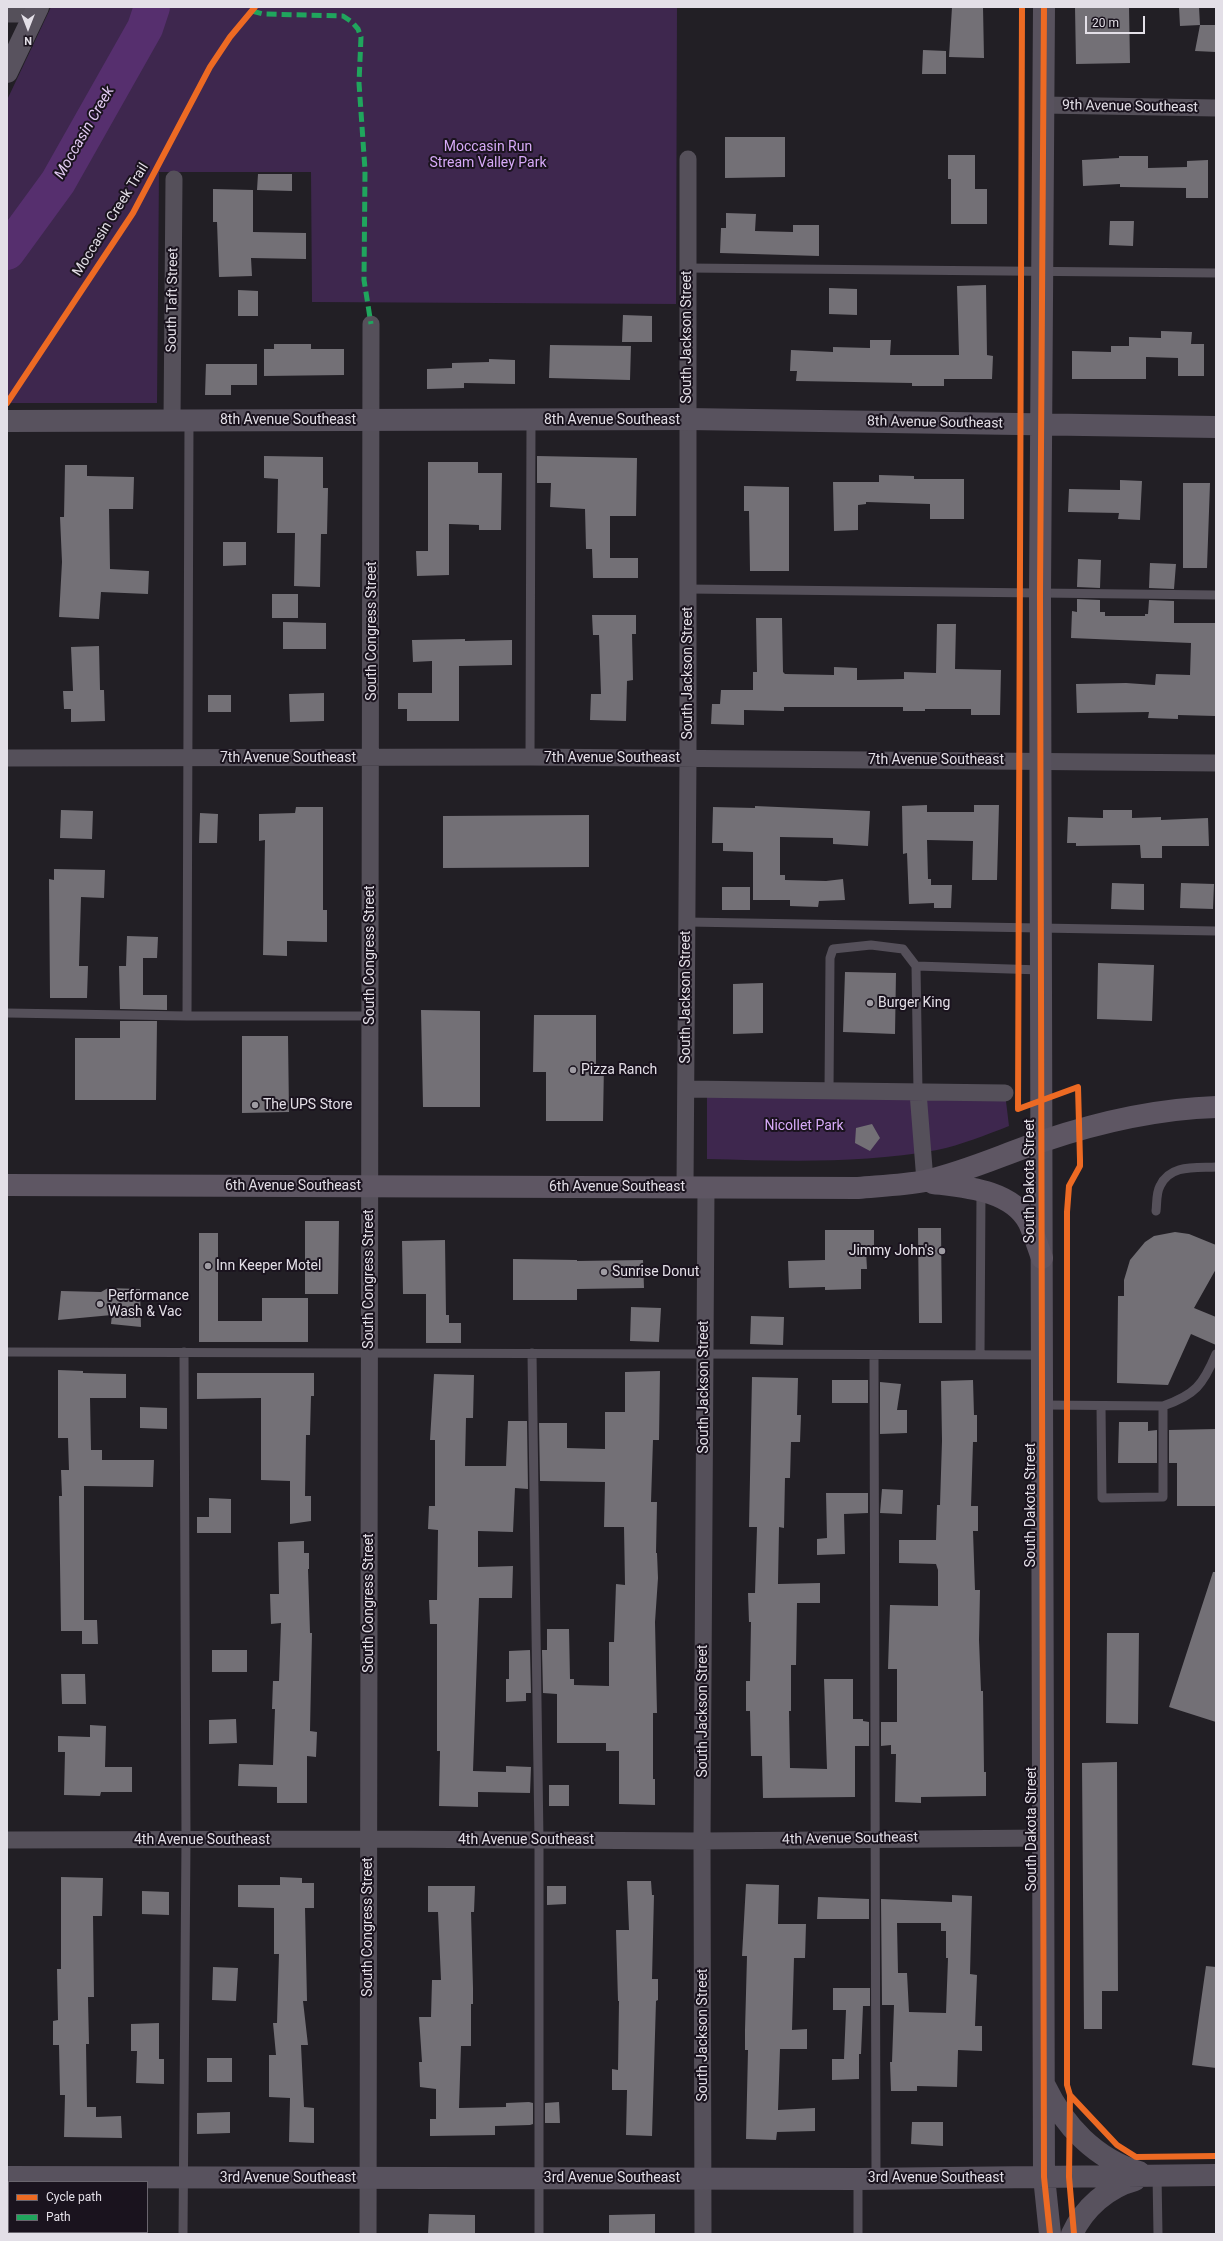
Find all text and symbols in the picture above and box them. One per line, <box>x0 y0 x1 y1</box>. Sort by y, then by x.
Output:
north arrow <box>8 8 48 48</box>
scale bar <box>1087 8 1147 34</box>
text: 20 m <box>1092 16 1119 30</box>
text: N <box>24 34 32 47</box>
water label: Moccasin Creek <box>51 83 119 183</box>
street label: 9th Avenue Southeast <box>1062 97 1198 117</box>
park label: Moccasin Run Stream Valley Park <box>430 139 546 172</box>
street label: Moccasin Creek Trail <box>69 160 153 280</box>
street label: South Taft Street <box>164 247 182 353</box>
street label: South Jackson Street <box>679 271 695 403</box>
street label: 8th Avenue Southeast <box>220 412 356 428</box>
street label: 8th Avenue Southeast <box>544 412 680 428</box>
street label: 8th Avenue Southeast <box>867 413 1003 433</box>
street label: South Congress Street <box>364 561 380 701</box>
street label: South Jackson Street <box>680 607 696 739</box>
street label: 7th Avenue Southeast <box>220 750 356 766</box>
street label: 7th Avenue Southeast <box>544 750 680 766</box>
street label: 7th Avenue Southeast <box>868 752 1004 768</box>
street label: South Congress Street <box>362 885 378 1025</box>
street label: South Jackson Street <box>678 931 694 1063</box>
place label: Burger King <box>878 995 950 1011</box>
marker: Burger King <box>865 998 875 1008</box>
place label: Pizza Ranch <box>581 1062 657 1078</box>
marker: Pizza Ranch <box>568 1065 578 1075</box>
place label: The UPS Store <box>263 1097 352 1113</box>
marker: The UPS Store <box>250 1100 260 1110</box>
park label: Nicollet Park <box>764 1118 844 1134</box>
street label: South Dakota Street <box>1022 1119 1038 1243</box>
street label: 6th Avenue Southeast <box>225 1178 361 1194</box>
street label: 6th Avenue Southeast <box>549 1179 685 1195</box>
street label: South Congress Street <box>361 1209 377 1349</box>
place label: Jimmy John's <box>849 1243 934 1259</box>
marker: Jimmy John's <box>937 1246 947 1256</box>
place label: Inn Keeper Motel <box>216 1258 321 1274</box>
marker: Inn Keeper Motel <box>203 1261 213 1271</box>
place label: Sunrise Donut <box>612 1264 699 1280</box>
marker: Sunrise Donut <box>599 1267 609 1277</box>
place label: Performance Wash & Vac <box>108 1288 189 1320</box>
marker: Performance Wash & Vac <box>95 1299 105 1309</box>
street label: South Jackson Street <box>696 1321 712 1453</box>
street label: South Dakota Street <box>1023 1443 1039 1567</box>
street label: South Congress Street <box>361 1533 377 1673</box>
street label: South Jackson Street <box>695 1645 711 1777</box>
street label: South Dakota Street <box>1024 1767 1040 1891</box>
street label: 4th Avenue Southeast <box>782 1829 918 1849</box>
street label: 4th Avenue Southeast <box>134 1832 270 1848</box>
street label: 4th Avenue Southeast <box>458 1832 594 1848</box>
street label: South Congress Street <box>360 1857 376 1997</box>
street label: South Jackson Street <box>695 1969 711 2101</box>
street label: 3rd Avenue Southeast <box>220 2170 356 2186</box>
street label: 3rd Avenue Southeast <box>544 2170 680 2186</box>
street label: 3rd Avenue Southeast <box>868 2170 1004 2186</box>
legend <box>8 2181 148 2233</box>
text: Cycle path <box>46 2190 102 2204</box>
text: Path <box>46 2210 71 2224</box>

